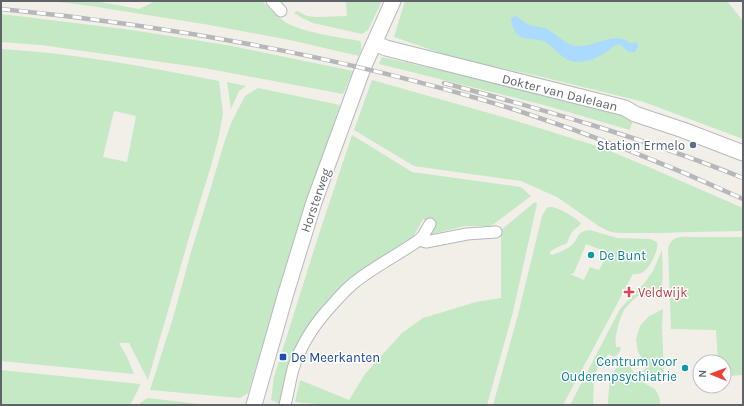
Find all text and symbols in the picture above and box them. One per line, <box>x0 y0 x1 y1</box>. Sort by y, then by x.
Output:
street label: Dokter van Dalelaan <box>500 71 619 114</box>
place label: Station Ermelo <box>597 138 685 153</box>
marker: Station Ermelo <box>688 140 698 150</box>
street label: Horsterweg <box>297 165 334 234</box>
place label: De Bunt <box>599 248 646 263</box>
marker: De Bunt <box>586 250 596 260</box>
place label: Veldwijk <box>638 285 688 300</box>
marker: Veldwijk <box>623 286 635 298</box>
place label: De Meerkanten <box>291 350 380 365</box>
marker: De Meerkanten <box>278 352 288 362</box>
place label: Centrum voor Ouderenpsychiatrie <box>561 354 677 384</box>
north arrow <box>692 354 732 394</box>
marker: Centrum voor Ouderenpsychiatrie <box>680 363 690 373</box>
text: N <box>696 370 709 378</box>

